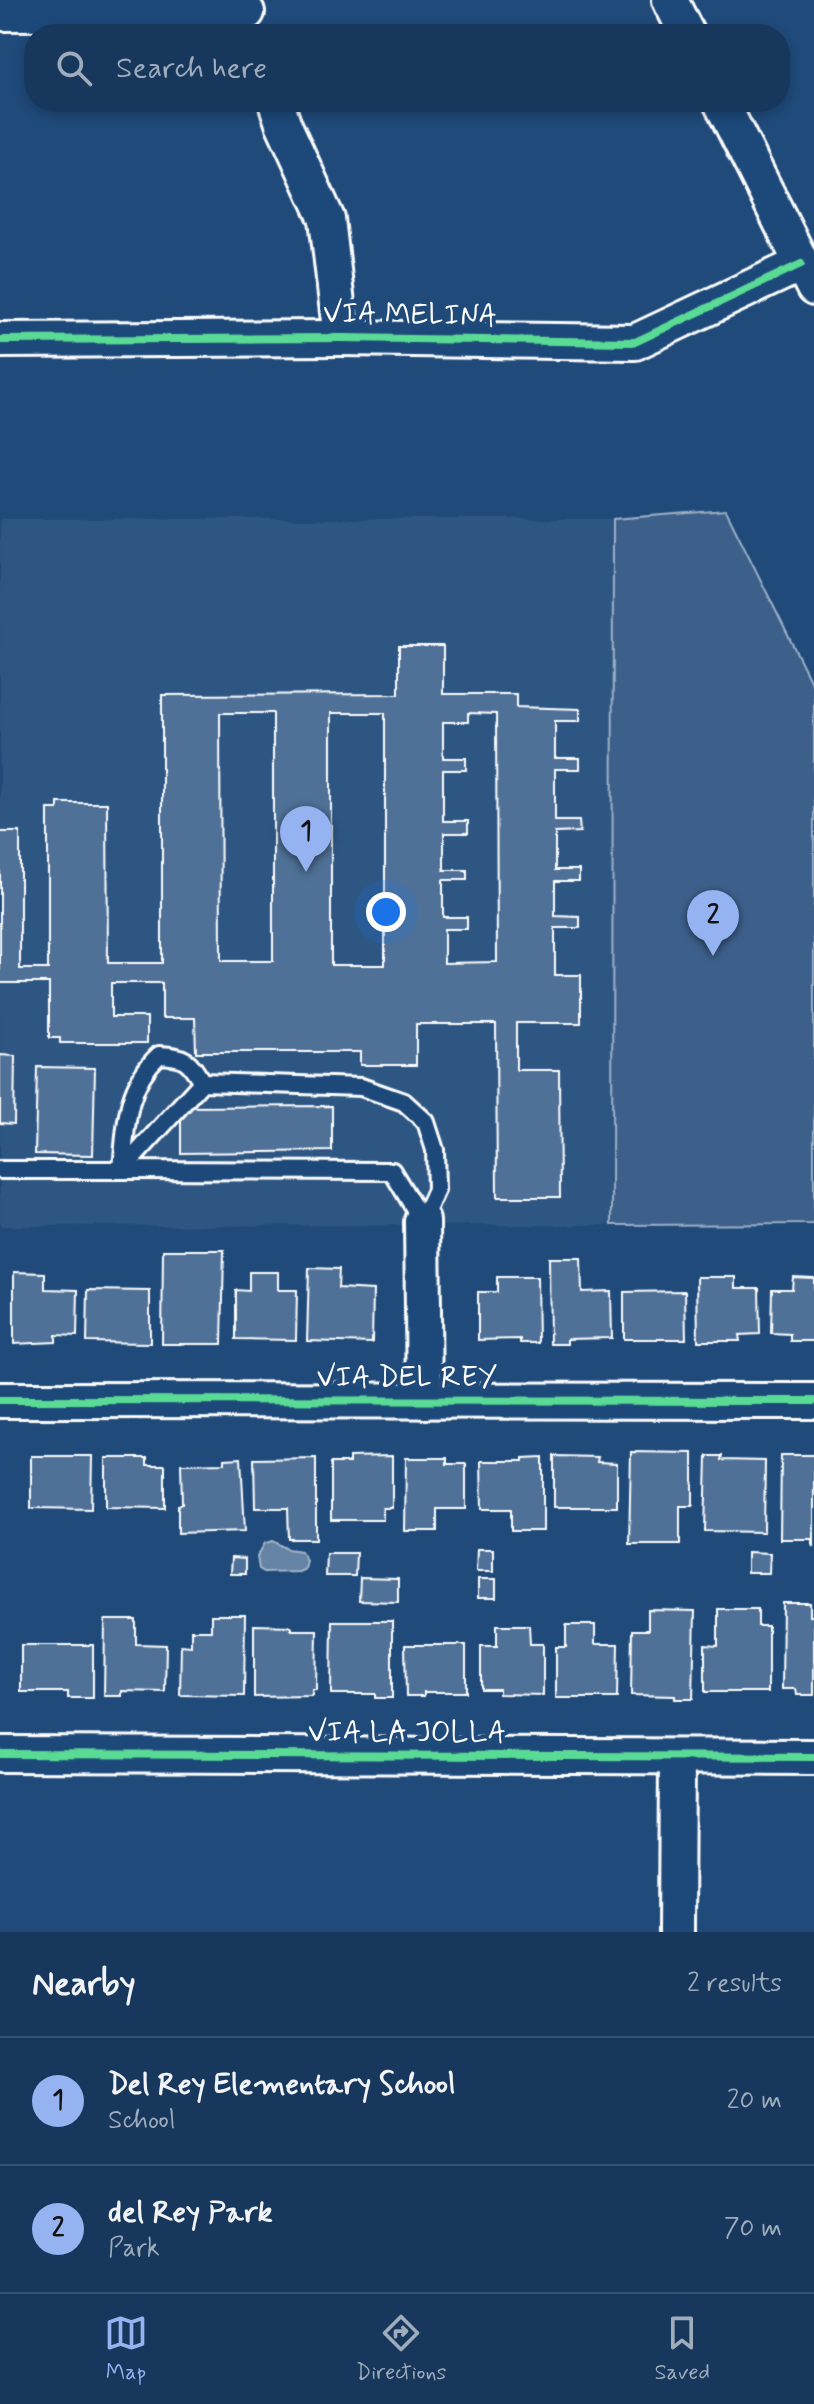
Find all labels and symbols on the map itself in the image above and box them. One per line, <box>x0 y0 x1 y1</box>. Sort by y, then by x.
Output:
street label: VIA MELINA <box>323 294 497 336</box>
pin: 1 <box>280 806 332 872</box>
pin: 2 <box>687 890 739 956</box>
your location <box>366 892 406 932</box>
street label: VIA DEL REY <box>317 1358 497 1397</box>
street label: VIA LA JOLLA <box>308 1713 506 1752</box>

